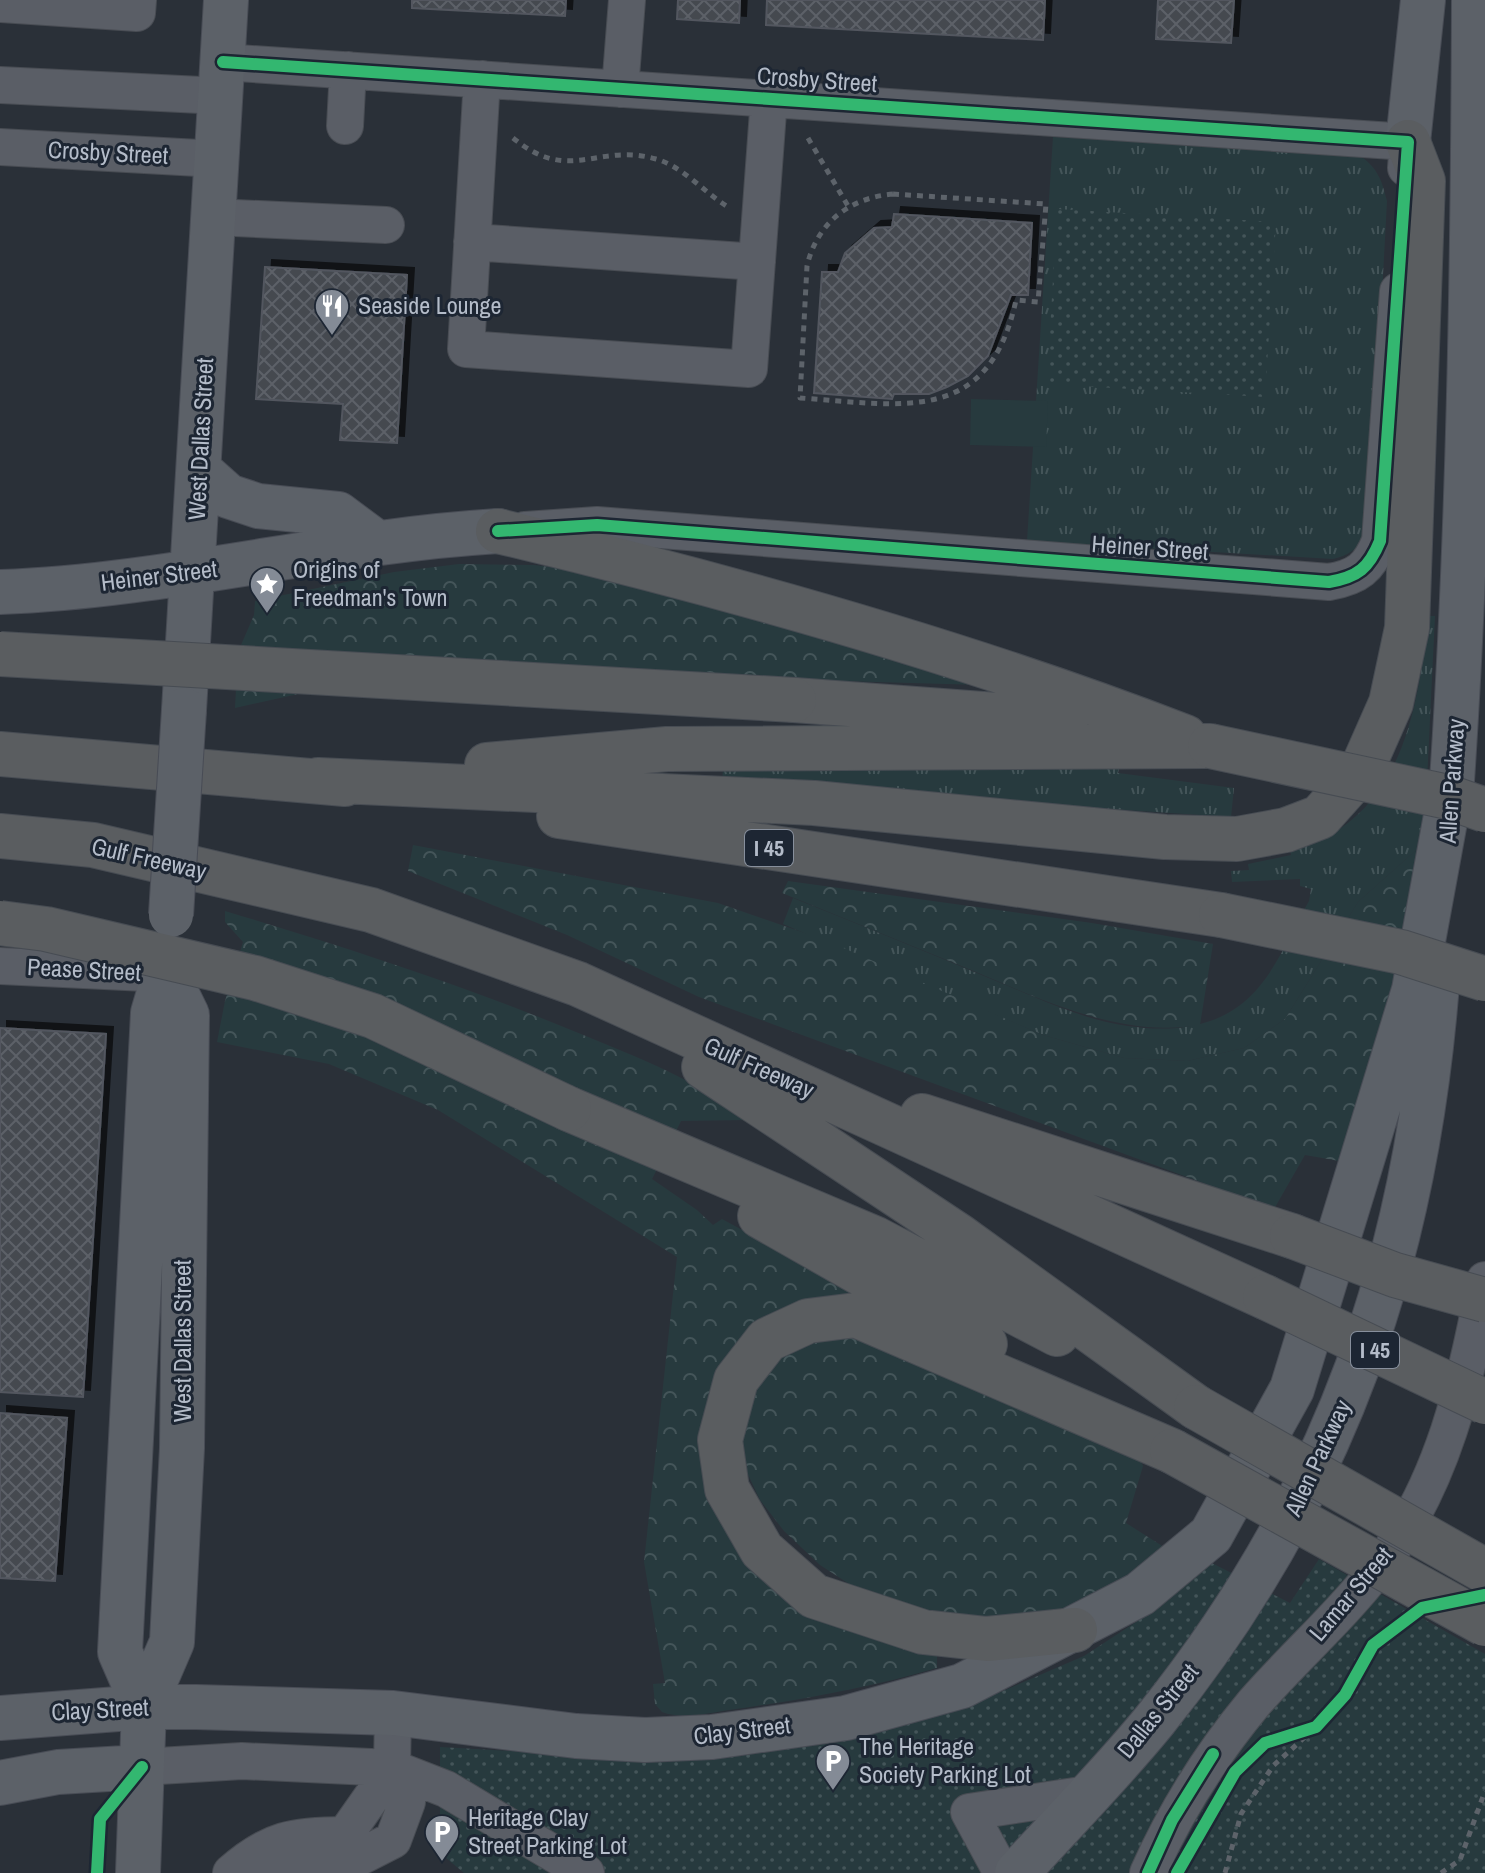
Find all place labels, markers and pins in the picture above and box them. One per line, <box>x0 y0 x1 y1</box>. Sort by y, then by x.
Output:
restaurant icon: Seaside Lounge <box>313 287 351 337</box>
place label: Seaside Lounge <box>358 289 501 321</box>
place label: Origins of Freedman's Town <box>293 553 447 613</box>
place icon: Origins of Freedman's Town <box>248 565 286 615</box>
place label: The Heritage Society Parking Lot <box>859 1730 1031 1790</box>
parking icon: The Heritage Society Parking Lot <box>814 1742 852 1792</box>
place label: Heritage Clay Street Parking Lot <box>468 1801 627 1861</box>
parking icon: Heritage Clay Street Parking Lot <box>423 1813 461 1863</box>

